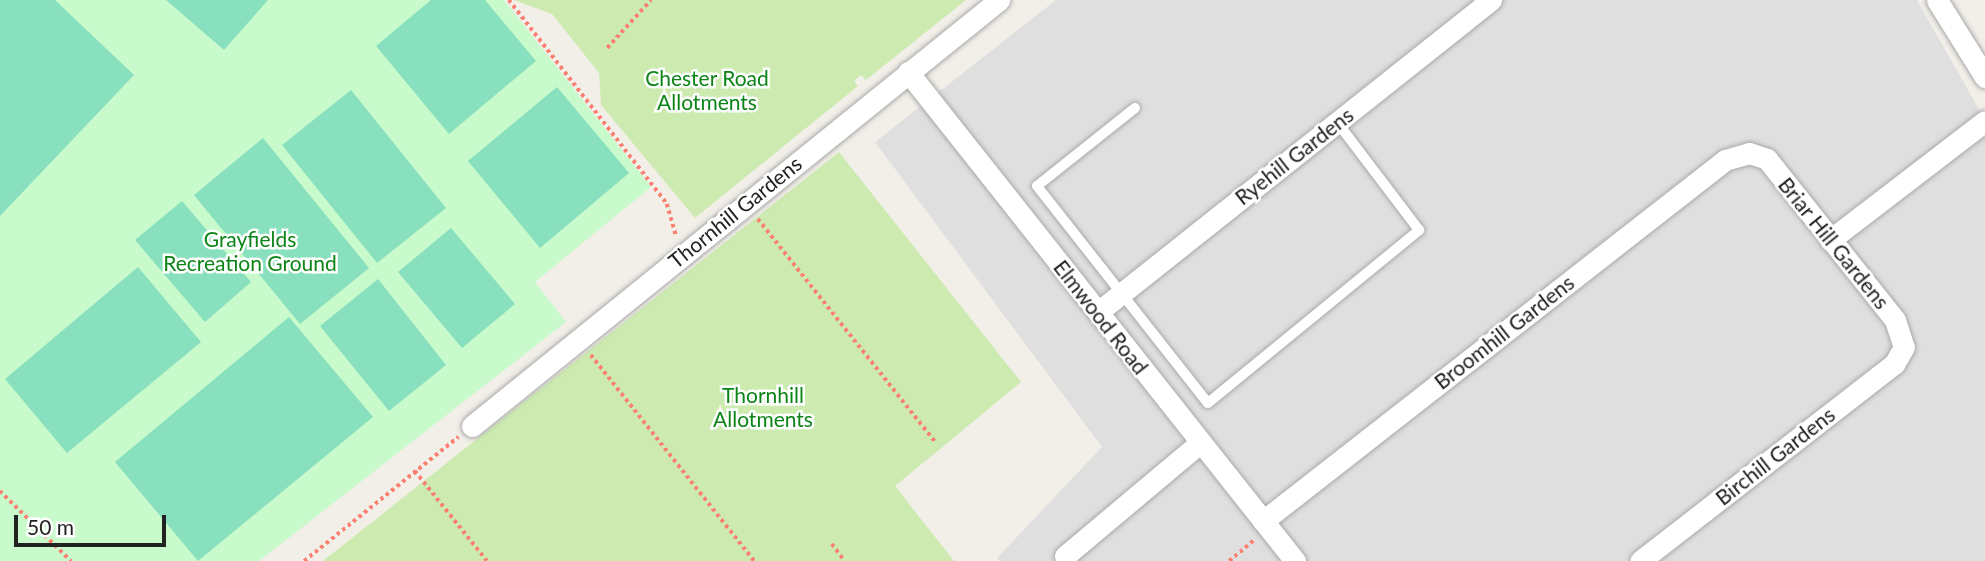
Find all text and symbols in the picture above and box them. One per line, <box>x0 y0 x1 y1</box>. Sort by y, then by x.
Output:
park label: Chester Road Allotments <box>645 65 769 115</box>
street label: Ryehill Gardens <box>1230 102 1358 210</box>
street label: Thornhill Gardens <box>663 151 807 273</box>
street label: Briar Hill Gardens <box>1773 172 1895 314</box>
park label: Grayfields Recreation Ground <box>163 226 337 276</box>
street label: Elmwood Road <box>1049 255 1153 379</box>
street label: Broomhill Gardens <box>1429 270 1579 394</box>
park label: Thornhill Allotments <box>713 382 813 432</box>
street label: Birchill Gardens <box>1710 402 1840 510</box>
scale bar <box>18 502 170 546</box>
text: 50 m <box>27 514 74 539</box>

